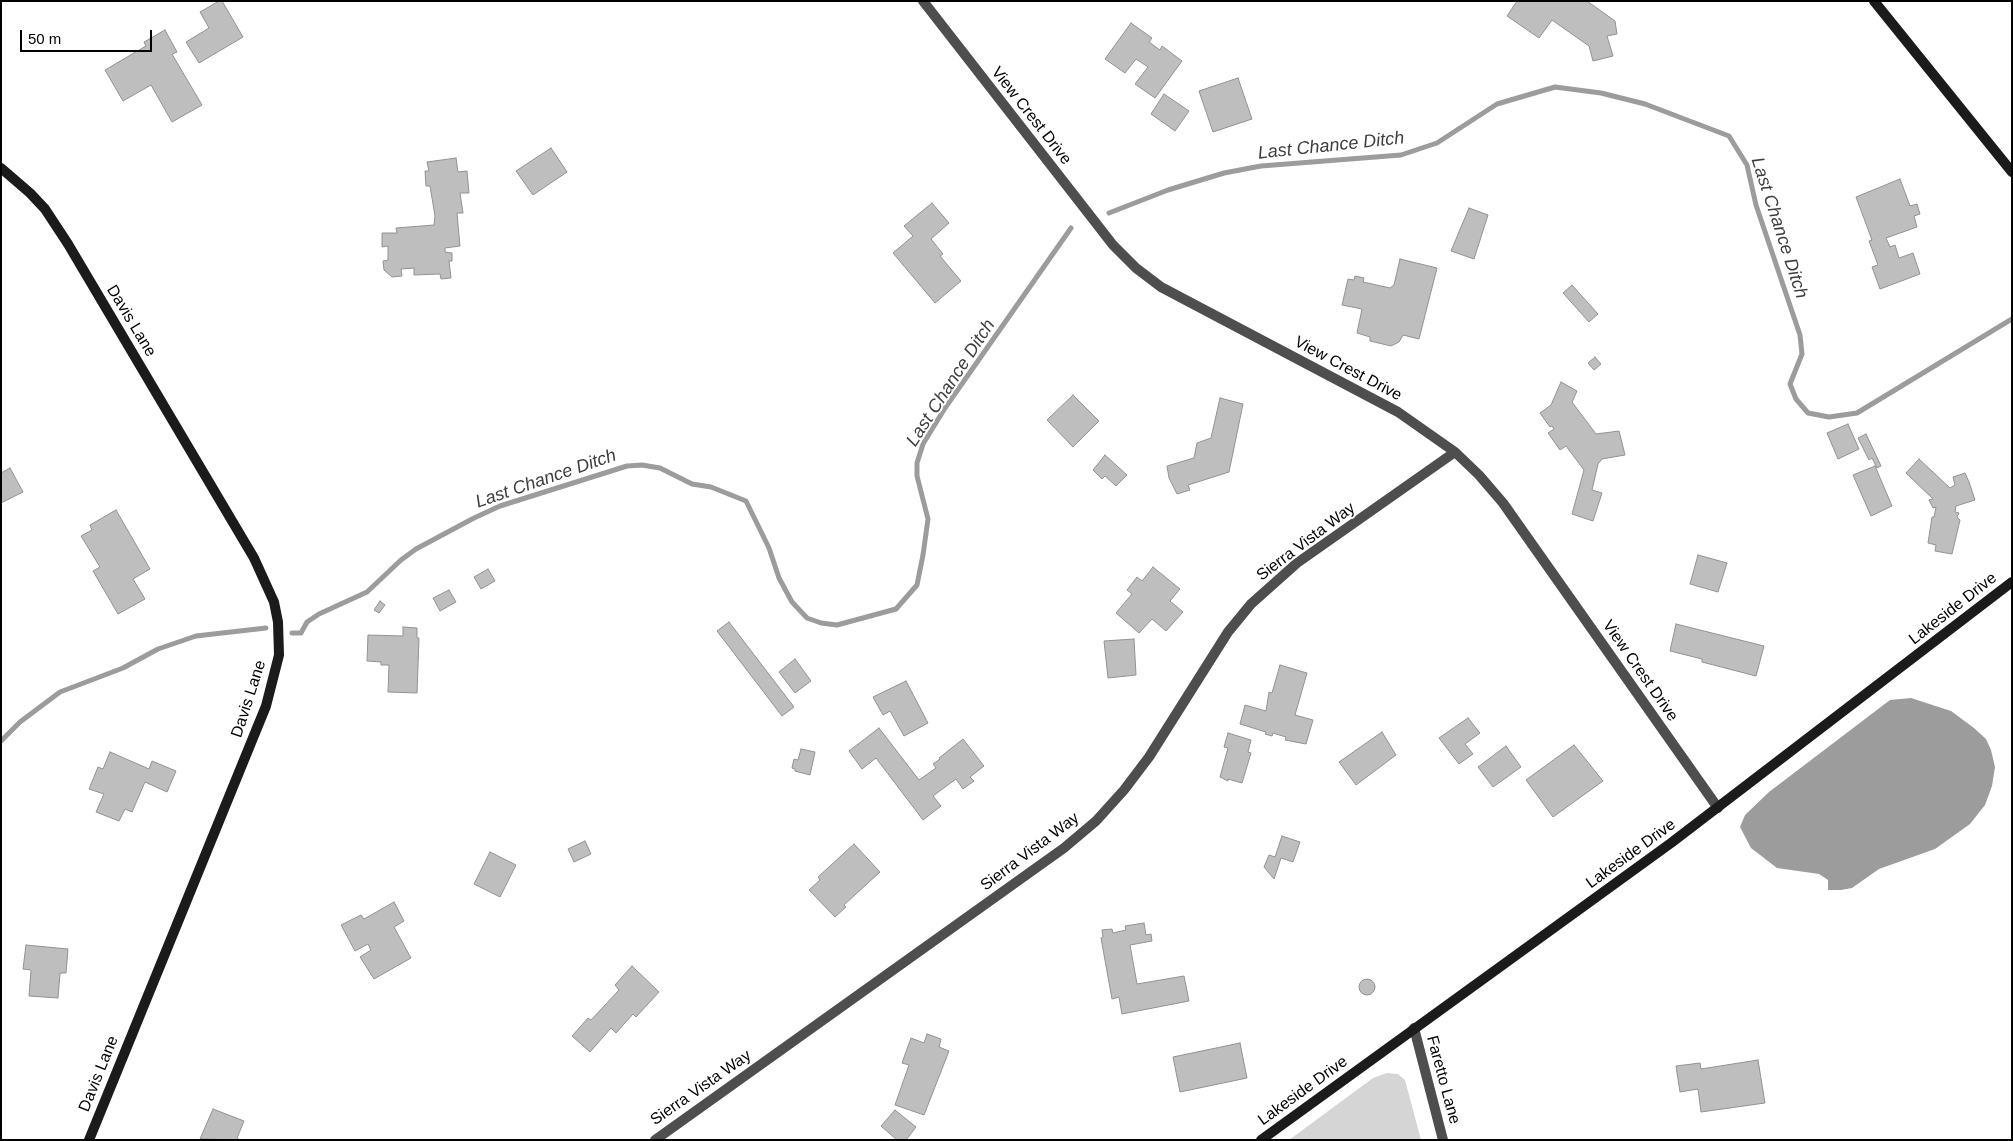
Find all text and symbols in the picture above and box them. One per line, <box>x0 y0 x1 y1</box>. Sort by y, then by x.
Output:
scale bar <box>22 20 155 52</box>
text: 50 m <box>28 30 61 47</box>
street label: View Crest Drive <box>987 63 1075 169</box>
water label: Last Chance Ditch <box>1257 128 1405 164</box>
water label: Last Chance Ditch <box>1746 155 1812 301</box>
street label: Davis Lane <box>102 282 160 360</box>
water label: Last Chance Ditch <box>902 315 1000 451</box>
street label: View Crest Drive <box>1291 333 1405 405</box>
water label: Last Chance Ditch <box>473 445 619 513</box>
street label: Sierra Vista Way <box>1253 499 1359 585</box>
street label: Lakeside Drive <box>1905 569 2001 649</box>
street label: View Crest Drive <box>1598 617 1682 725</box>
street label: Davis Lane <box>228 658 270 740</box>
street label: Sierra Vista Way <box>977 809 1083 895</box>
street label: Lakeside Drive <box>1583 815 1679 893</box>
street label: Davis Lane <box>75 1033 123 1115</box>
street label: Faretto Lane <box>1422 1034 1464 1126</box>
street label: Sierra Vista Way <box>647 1046 755 1130</box>
street label: Lakeside Drive <box>1255 1052 1351 1130</box>

